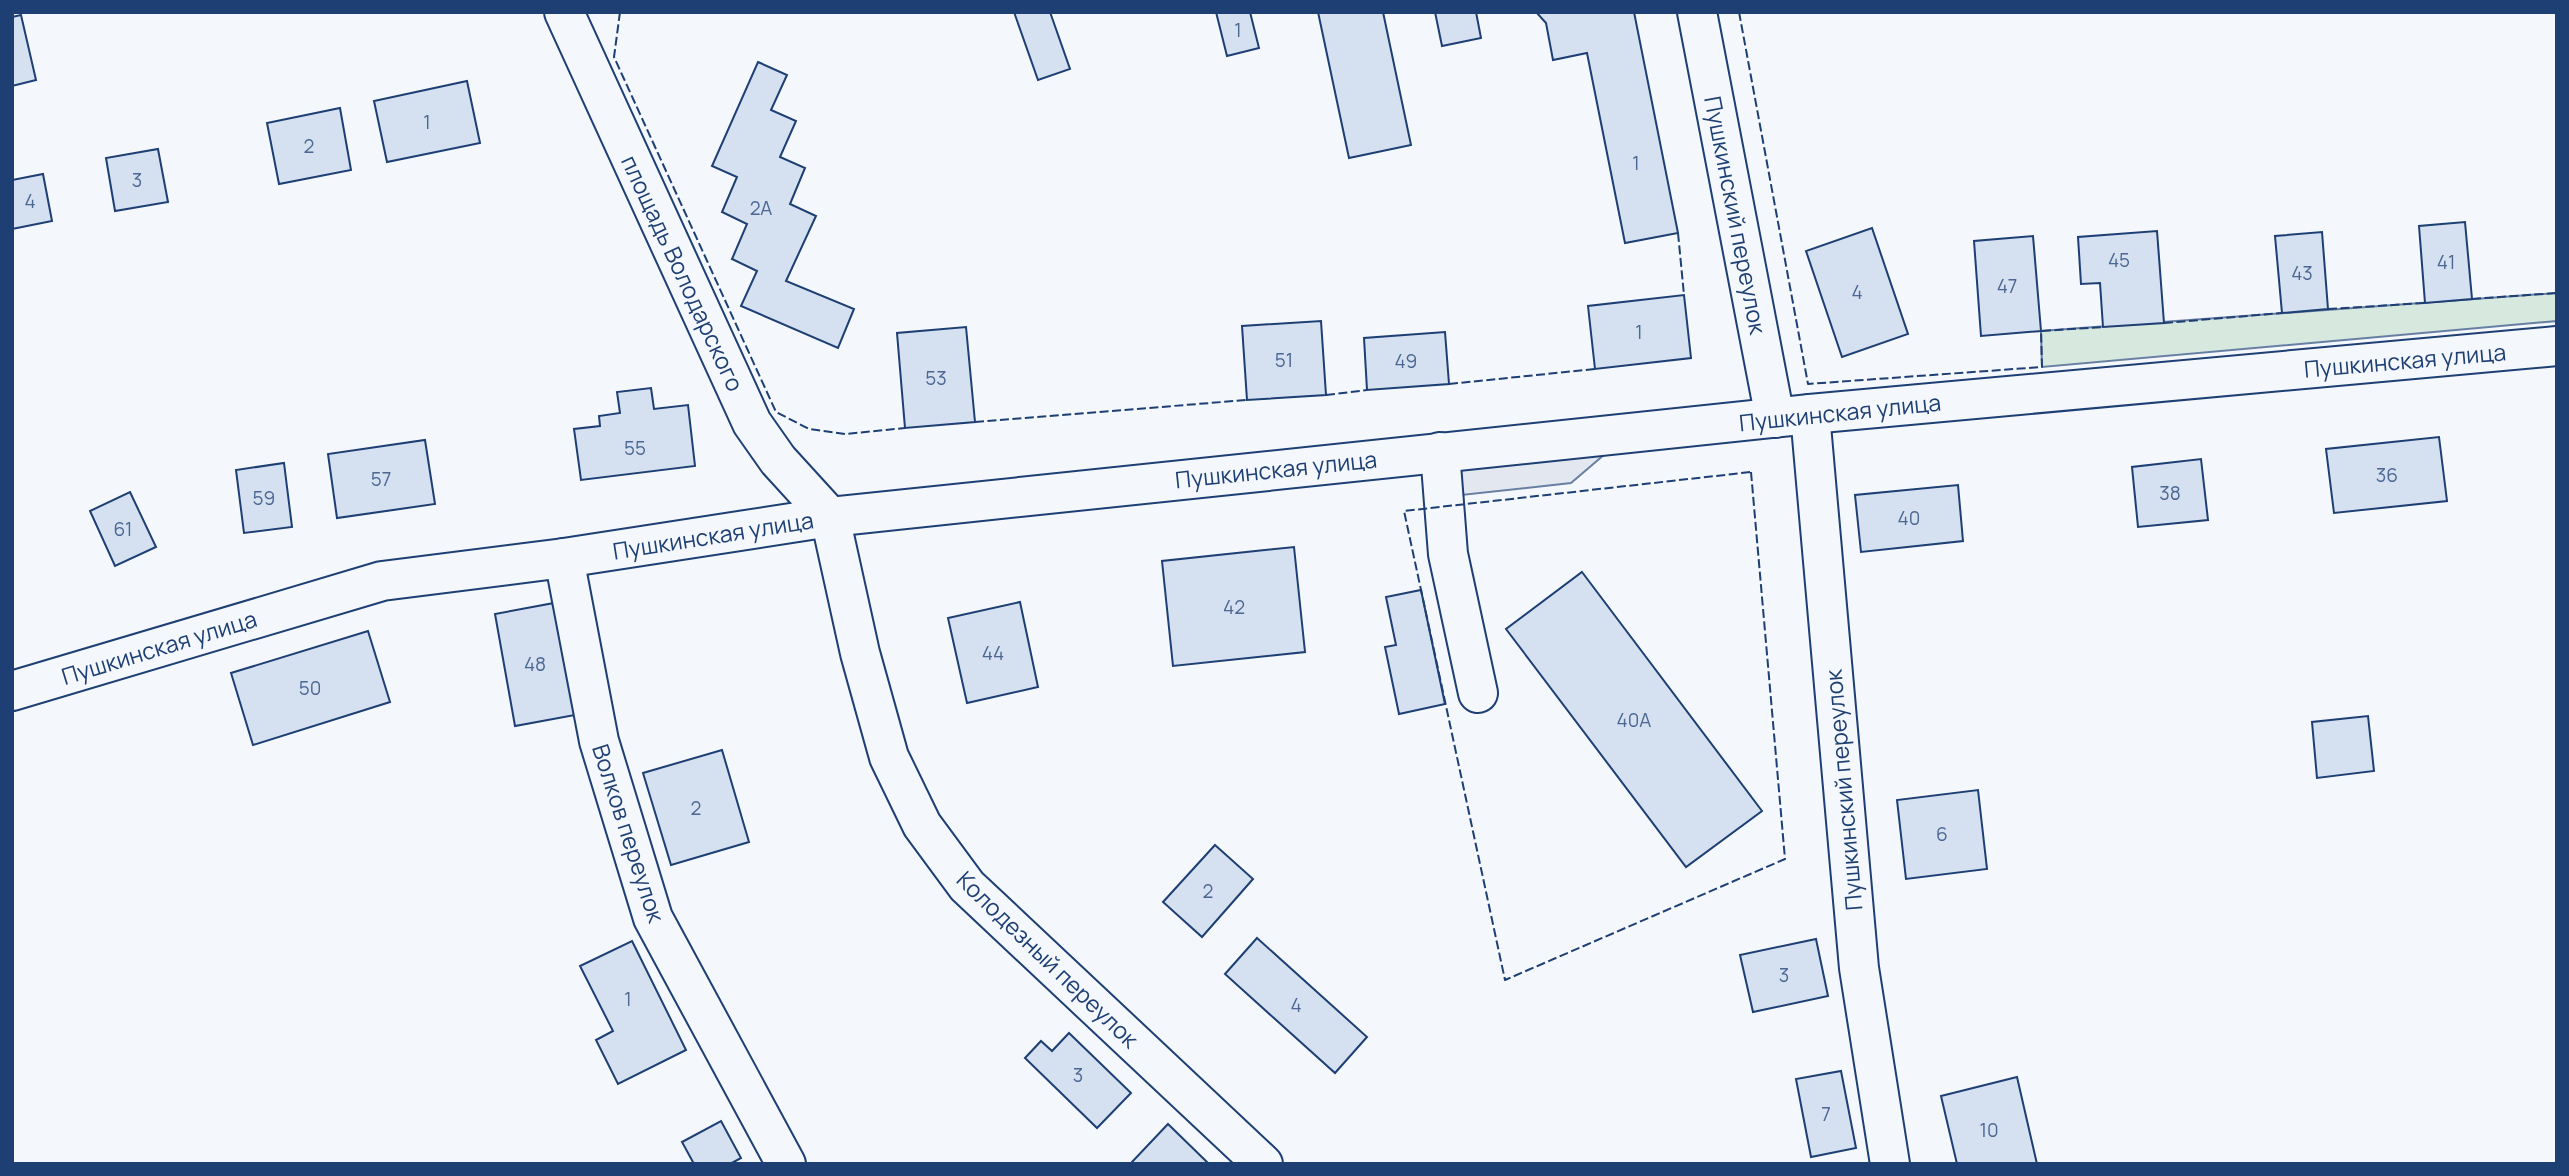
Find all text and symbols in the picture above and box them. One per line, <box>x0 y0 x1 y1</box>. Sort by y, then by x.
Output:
house number: 1 <box>1234 17 1242 43</box>
street label: Пушкинский переулок <box>1697 93 1775 337</box>
house number: 1 <box>423 109 431 135</box>
house number: 2 <box>304 133 314 159</box>
street label: площадь Володарского <box>614 150 752 396</box>
house number: 1 <box>1632 150 1640 176</box>
house number: 3 <box>132 167 142 193</box>
house number: 4 <box>24 188 36 214</box>
house number: 2А <box>750 195 772 221</box>
house number: 45 <box>2108 247 2130 273</box>
house number: 41 <box>2437 249 2455 275</box>
house number: 43 <box>2291 260 2313 286</box>
house number: 47 <box>1997 273 2017 299</box>
house number: 4 <box>1851 279 1863 305</box>
house number: 1 <box>1635 319 1643 345</box>
street label: Пушкинская улица <box>2303 335 2507 385</box>
house number: 51 <box>1275 347 1293 373</box>
house number: 49 <box>1395 348 1417 374</box>
house number: 53 <box>925 365 947 391</box>
street label: Пушкинская улица <box>1737 385 1943 439</box>
house number: 55 <box>624 435 646 461</box>
street label: Пушкинская улица <box>1173 442 1379 496</box>
house number: 36 <box>2376 462 2398 488</box>
house number: 57 <box>371 466 391 492</box>
house number: 38 <box>2159 480 2181 506</box>
house number: 59 <box>253 485 275 511</box>
street label: Пушкинская улица <box>610 503 816 567</box>
house number: 40 <box>1898 505 1920 531</box>
house number: 61 <box>114 516 132 542</box>
house number: 42 <box>1223 594 1245 620</box>
street label: Пушкинская улица <box>57 602 261 692</box>
house number: 44 <box>982 640 1004 666</box>
house number: 48 <box>524 651 546 677</box>
street label: Пушкинский переулок <box>1816 668 1869 912</box>
house number: 50 <box>299 675 321 701</box>
house number: 40А <box>1617 707 1651 733</box>
street label: Волков переулок <box>585 740 673 927</box>
house number: 2 <box>691 795 701 821</box>
house number: 6 <box>1936 821 1948 847</box>
street label: Колодезный переулок <box>950 864 1146 1055</box>
house number: 2 <box>1203 878 1213 904</box>
house number: 3 <box>1779 962 1789 988</box>
house number: 1 <box>624 986 632 1012</box>
house number: 4 <box>1290 992 1302 1018</box>
house number: 3 <box>1073 1062 1083 1088</box>
house number: 7 <box>1821 1101 1831 1127</box>
house number: 10 <box>1979 1117 1999 1143</box>

